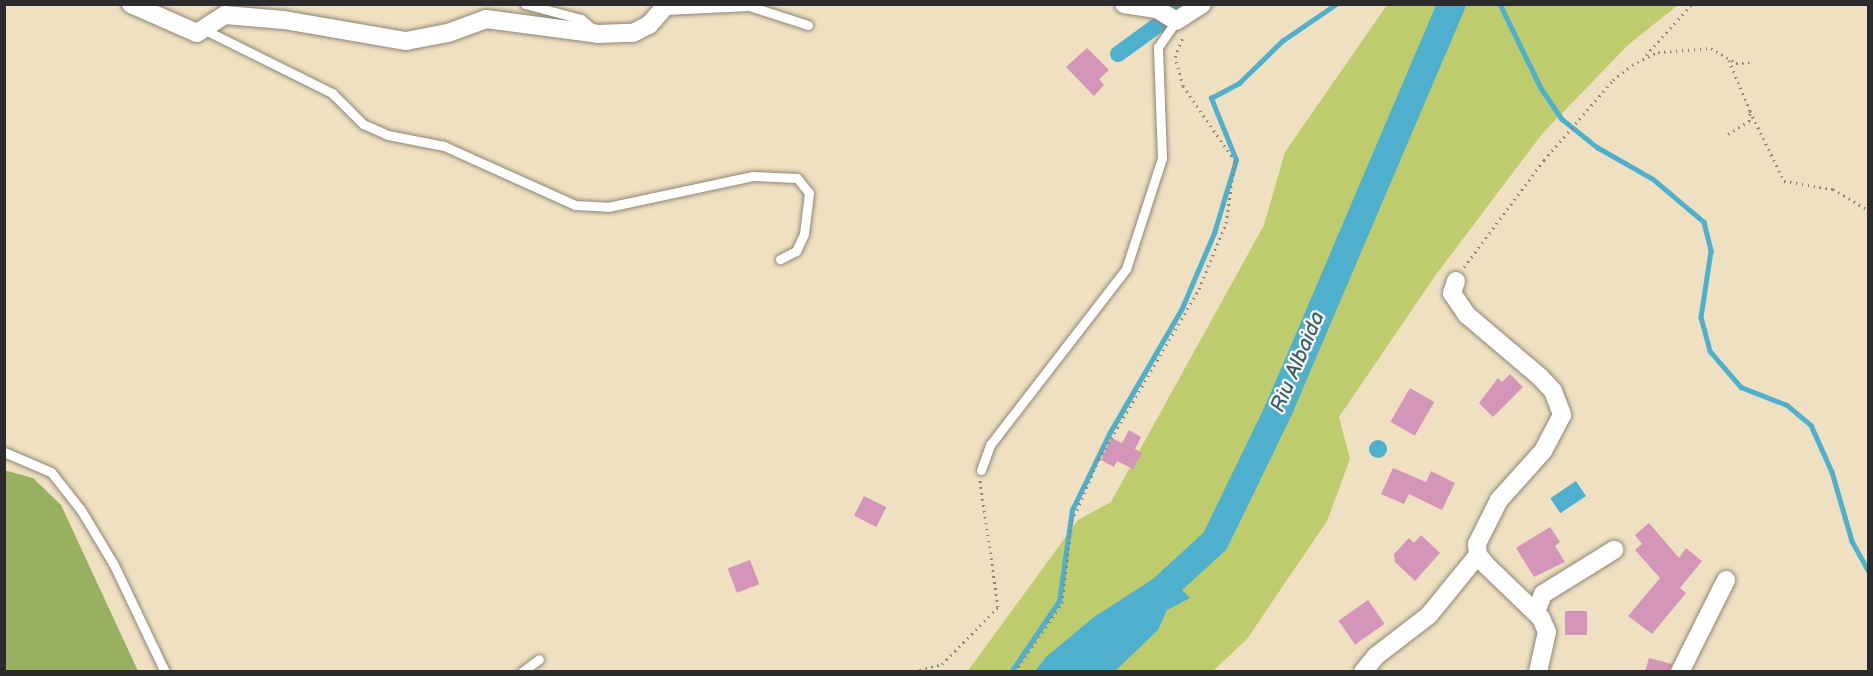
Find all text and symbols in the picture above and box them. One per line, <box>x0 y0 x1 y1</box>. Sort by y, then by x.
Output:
water label: Riu Albaida <box>1266 308 1330 416</box>

